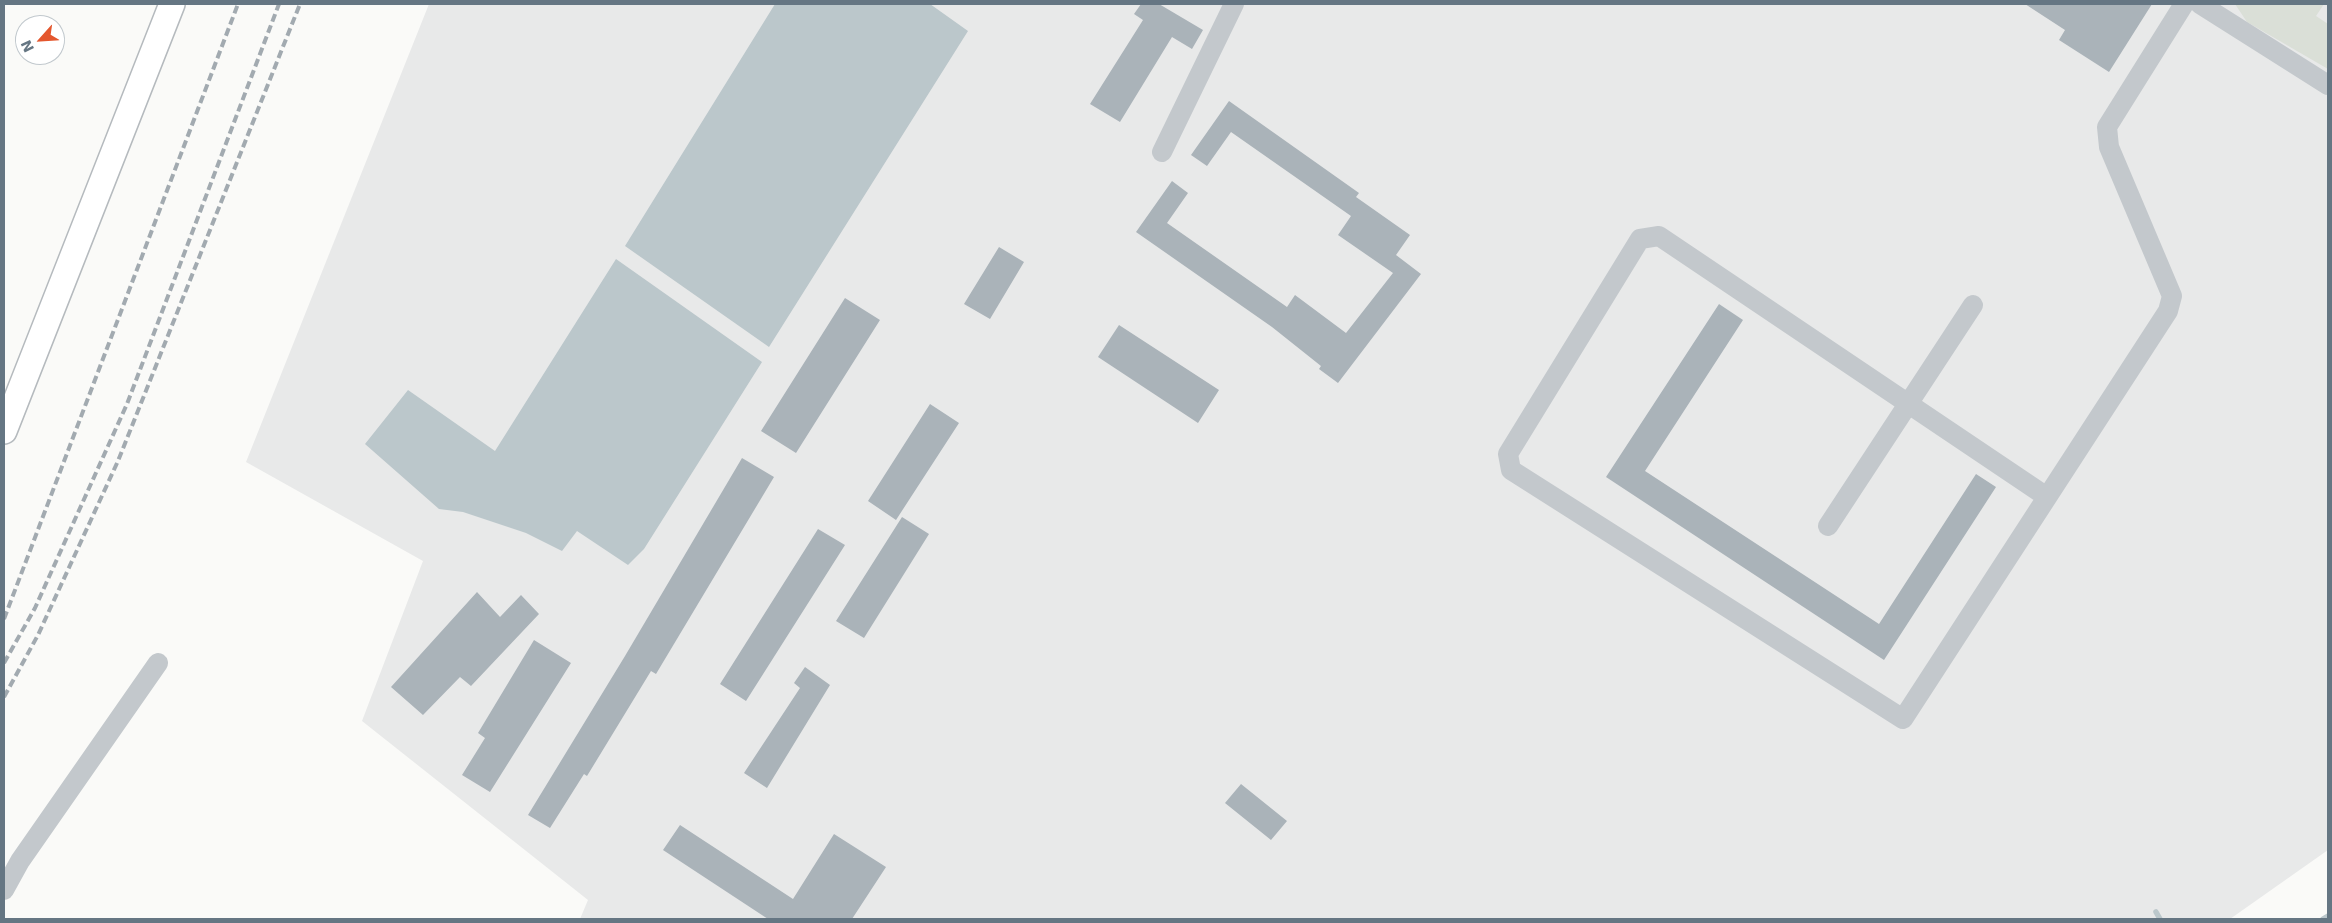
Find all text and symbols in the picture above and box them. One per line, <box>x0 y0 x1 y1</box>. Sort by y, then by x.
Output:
north arrow <box>15 15 65 65</box>
text: N <box>18 37 37 55</box>

